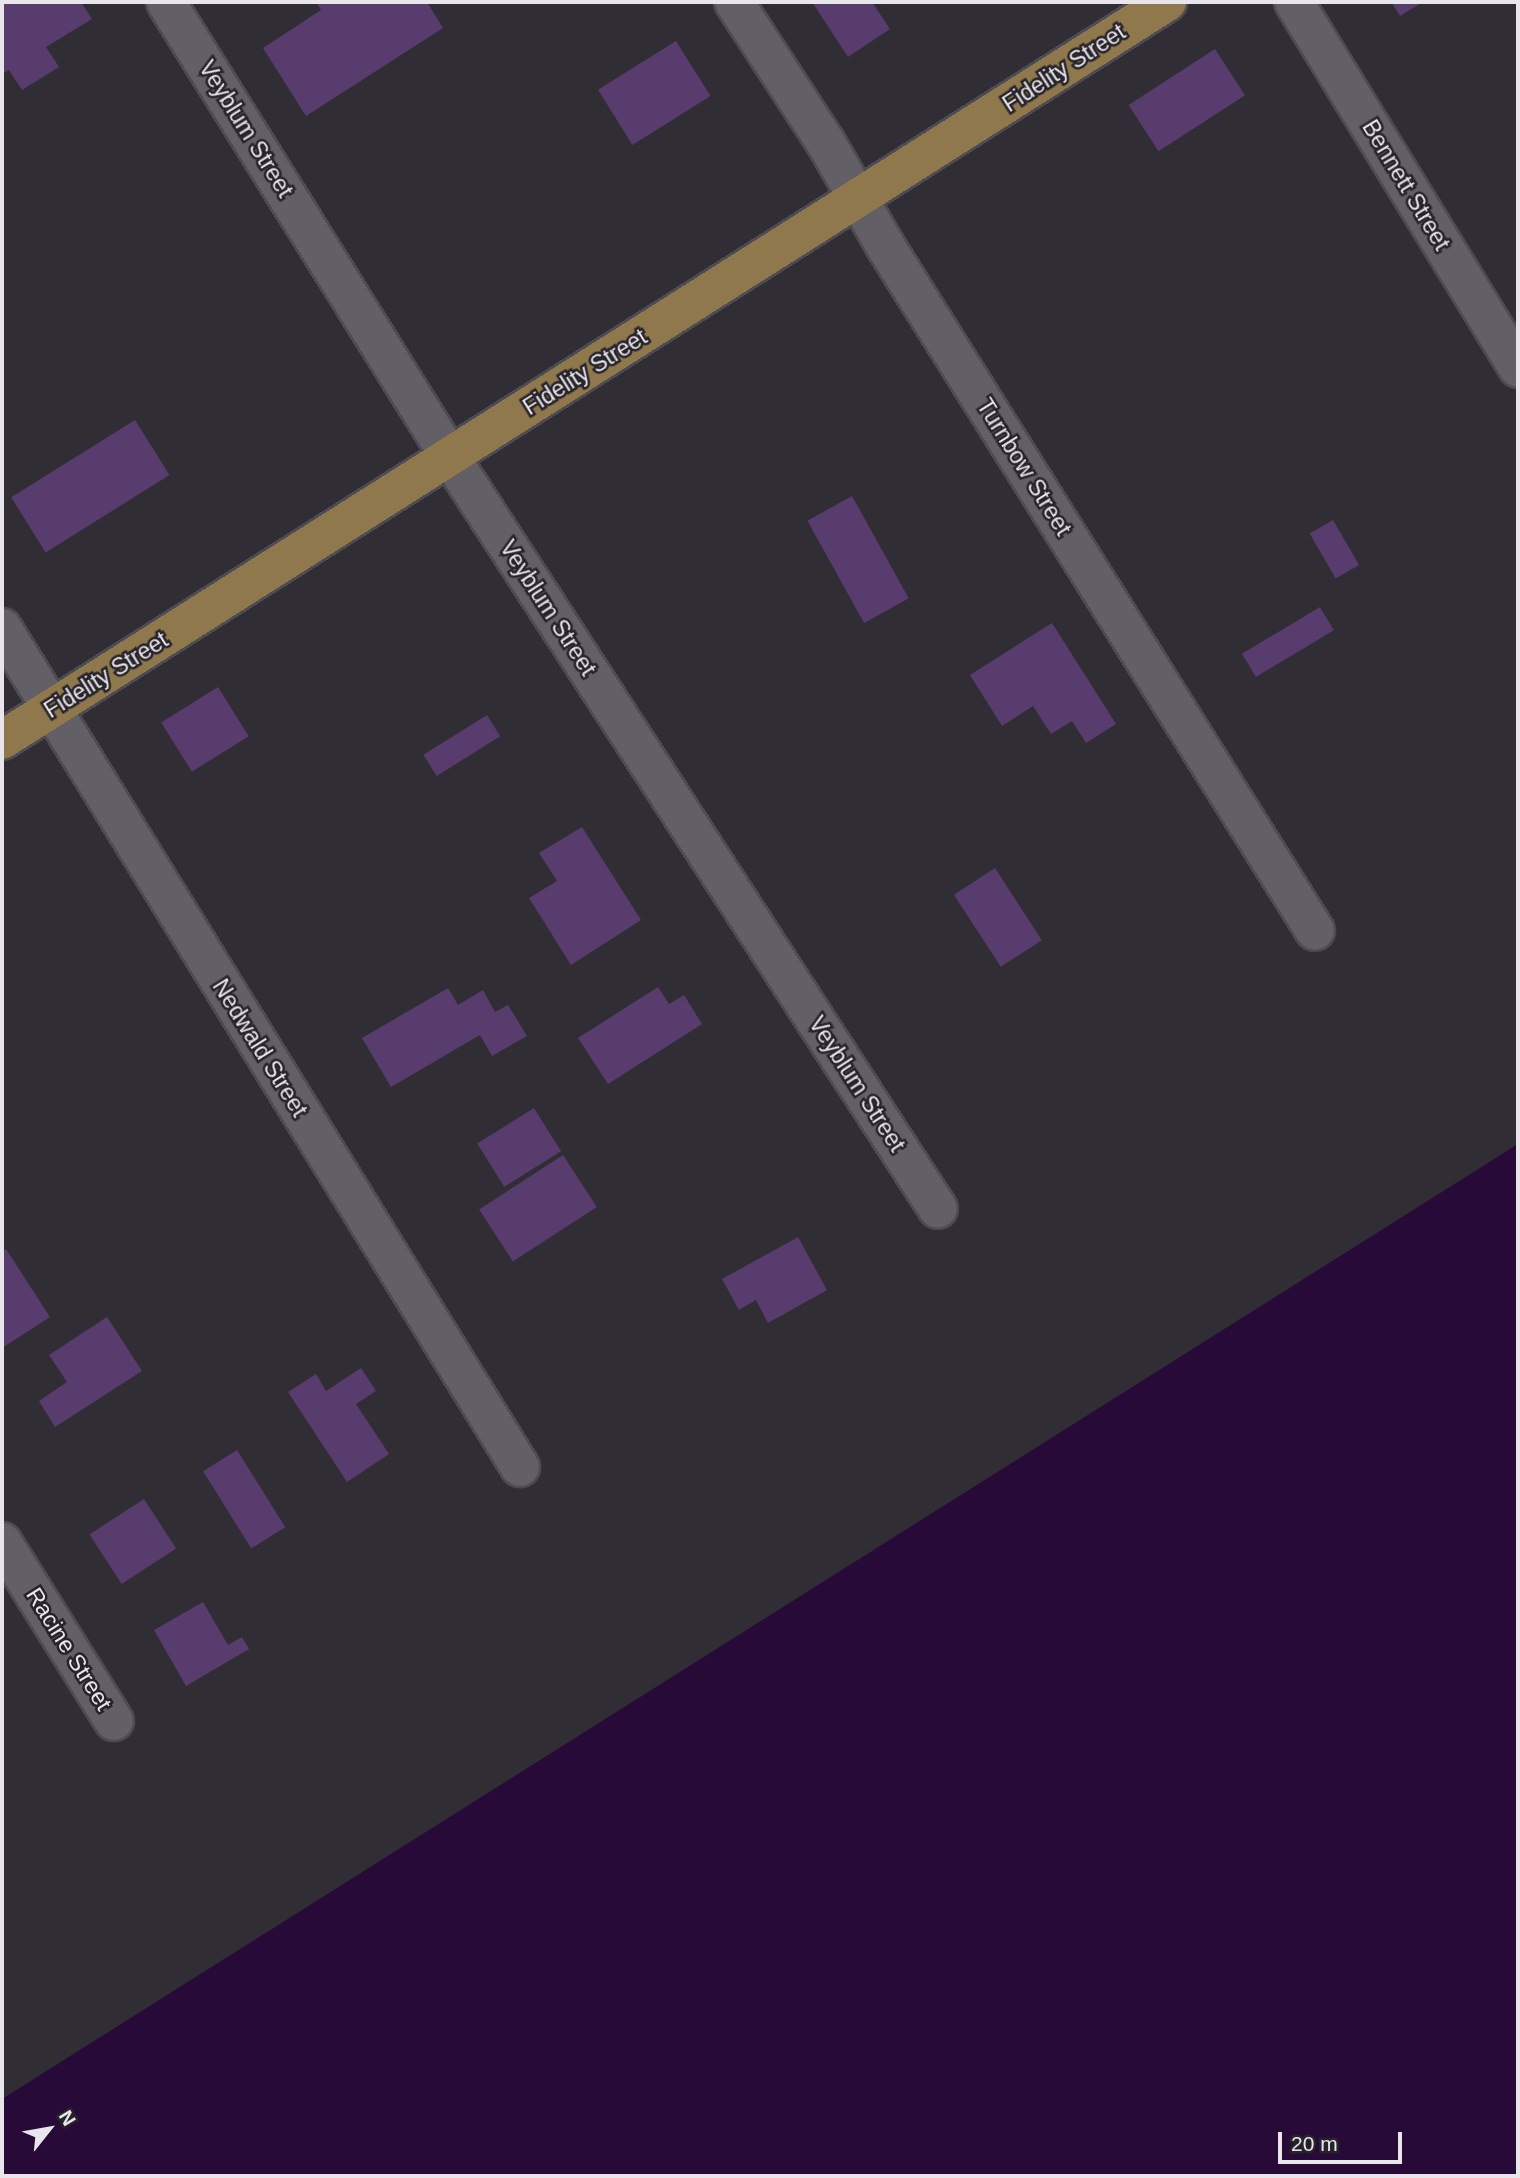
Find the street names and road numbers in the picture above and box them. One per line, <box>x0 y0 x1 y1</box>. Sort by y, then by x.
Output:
street label: Fidelity Street <box>998 18 1130 118</box>
street label: Veyblum Street <box>193 56 299 202</box>
street label: Bennett Street <box>1356 115 1456 255</box>
street label: Fidelity Street <box>518 323 652 421</box>
street label: Turnbow Street <box>971 393 1077 541</box>
street label: Veyblum Street <box>494 535 602 681</box>
street label: Fidelity Street <box>39 626 173 724</box>
street label: Nedwald Street <box>207 974 313 1122</box>
street label: Veyblum Street <box>803 1011 911 1157</box>
street label: Racine Street <box>20 1583 118 1715</box>

